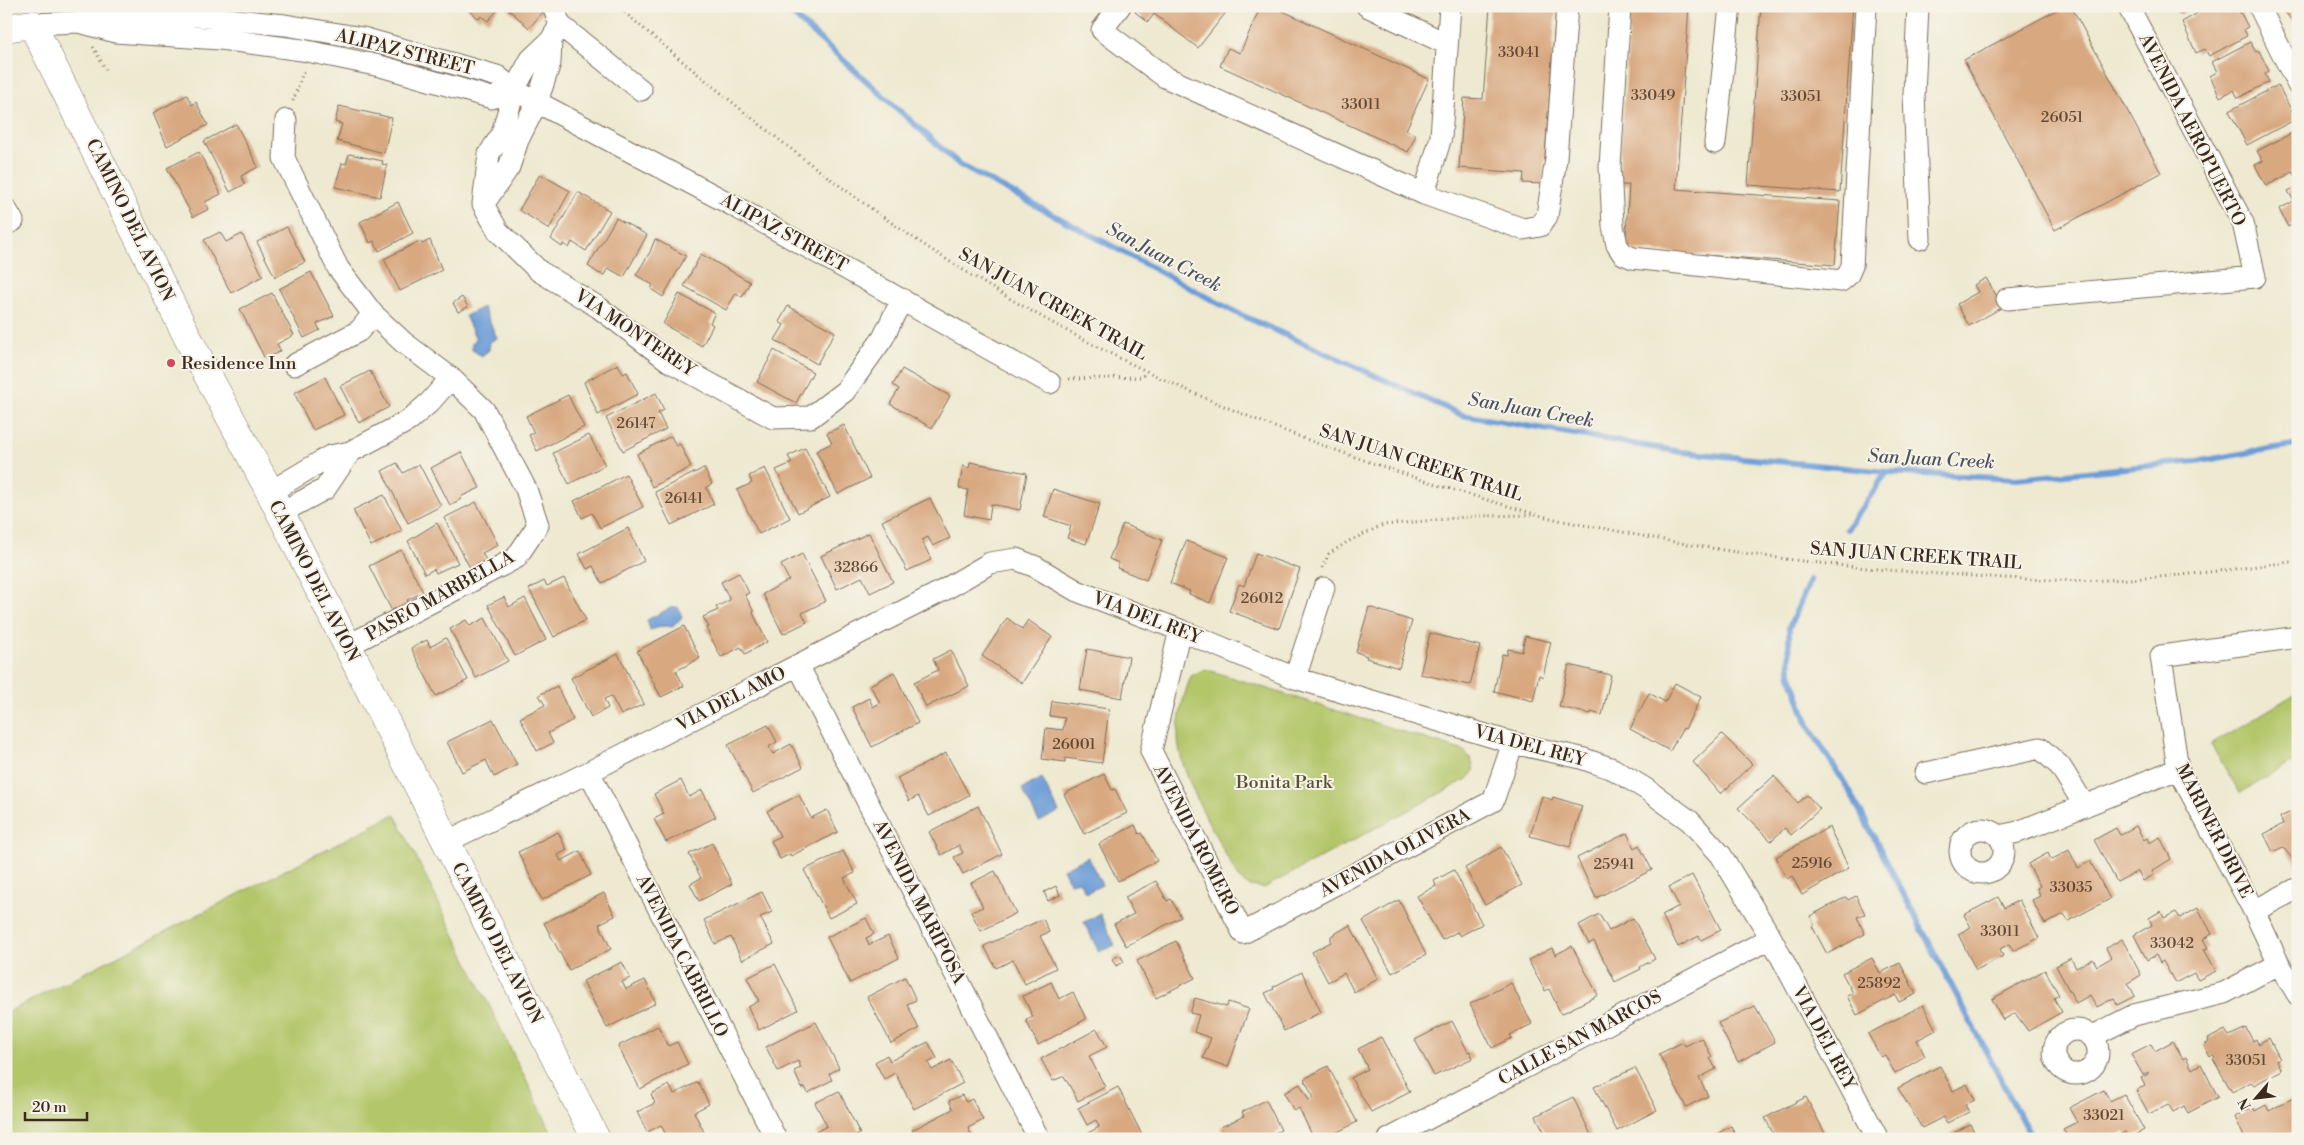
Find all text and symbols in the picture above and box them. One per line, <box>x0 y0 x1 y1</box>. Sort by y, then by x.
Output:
street label: ALIPAZ STREET <box>332 23 477 80</box>
street label: AVENIDA AEROPUERTO <box>2133 29 2251 230</box>
house number: 33041 <box>1498 43 1540 62</box>
house number: 33049 <box>1631 86 1675 105</box>
house number: 33051 <box>1780 87 1822 106</box>
house number: 33011 <box>1341 95 1381 114</box>
house number: 26051 <box>2041 108 2084 127</box>
street label: CAMINO DEL AVION <box>81 135 180 306</box>
street label: ALIPAZ STREET <box>715 188 852 278</box>
water label: San Juan Creek <box>1102 217 1226 297</box>
street label: SAN JUAN CREEK TRAIL <box>955 243 1151 366</box>
street label: VIA MONTEREY <box>569 284 701 383</box>
place label: Residence Inn <box>181 352 297 375</box>
marker: Residence Inn <box>165 357 177 369</box>
water label: San Juan Creek <box>1466 387 1596 433</box>
house number: 26147 <box>617 414 656 433</box>
street label: SAN JUAN CREEK TRAIL <box>1317 419 1526 507</box>
water label: San Juan Creek <box>1867 444 1995 474</box>
house number: 26141 <box>665 489 704 508</box>
street label: CAMINO DEL AVION <box>263 496 365 666</box>
street label: SAN JUAN CREEK TRAIL <box>1809 537 2023 575</box>
street label: PASEO MARBELLA <box>362 545 519 646</box>
house number: 32866 <box>834 558 878 577</box>
street label: VIA DEL REY <box>1089 586 1206 650</box>
house number: 26012 <box>1241 589 1283 608</box>
street label: VIA DEL AMO <box>671 661 790 737</box>
street label: VIA DEL REY <box>1471 720 1589 772</box>
house number: 26001 <box>1052 735 1096 754</box>
street label: AVENIDA ROMERO <box>1148 760 1244 919</box>
street label: MARINER DRIVE <box>2170 760 2258 902</box>
park label: Bonita Park <box>1235 771 1334 794</box>
street label: AVENIDA OLIVERA <box>1315 803 1475 903</box>
street label: AVENIDA MARIPOSA <box>867 815 971 989</box>
house number: 25916 <box>1792 854 1832 873</box>
house number: 25941 <box>1593 855 1635 874</box>
street label: CAMINO DEL AVION <box>446 858 548 1028</box>
street label: AVENIDA CABRILLO <box>630 870 733 1041</box>
house number: 33035 <box>2049 878 2093 897</box>
house number: 33011 <box>1980 922 2020 941</box>
house number: 33042 <box>2150 934 2194 953</box>
house number: 25892 <box>1857 974 1901 993</box>
street label: VIA DEL REY <box>1787 981 1862 1095</box>
street label: CALLE SAN MARCOS <box>1494 985 1666 1091</box>
house number: 33051 <box>2225 1051 2267 1070</box>
north arrow <box>2232 1072 2282 1122</box>
scale bar <box>25 1090 88 1122</box>
text: N <box>2235 1095 2256 1113</box>
text: 20 m <box>32 1098 67 1117</box>
house number: 33021 <box>2083 1106 2125 1125</box>

